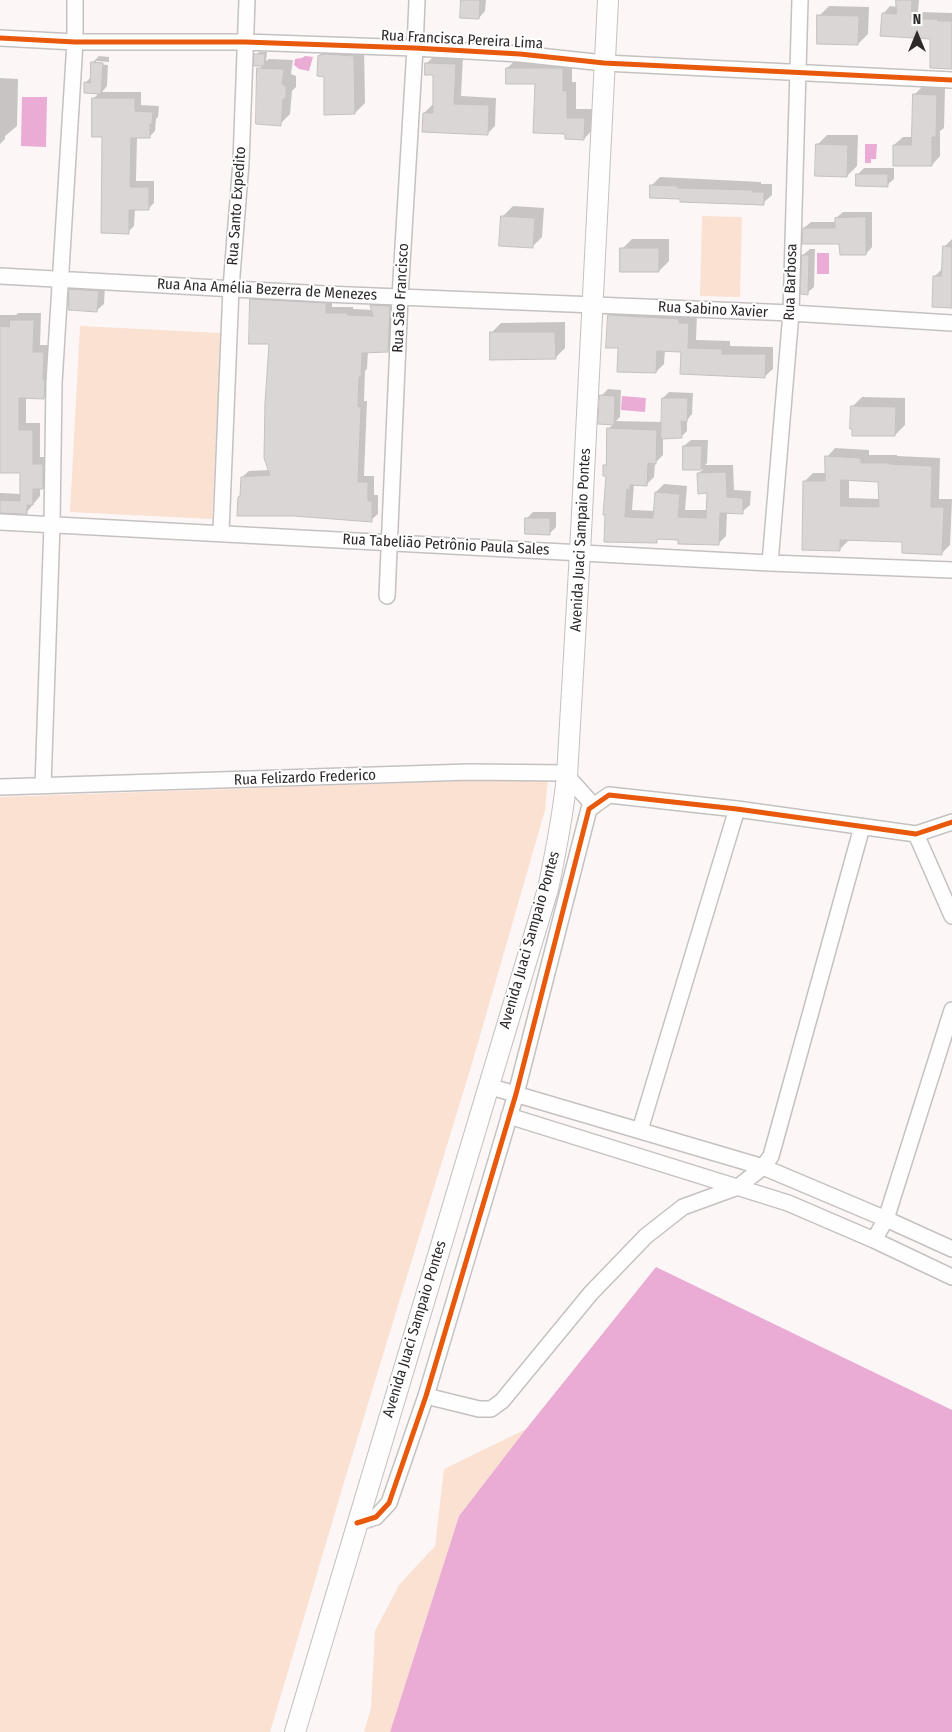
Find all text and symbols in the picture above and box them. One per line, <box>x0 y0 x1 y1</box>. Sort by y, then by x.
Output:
north arrow <box>892 10 942 60</box>
text: N <box>913 11 921 28</box>
street label: Rua Francisca Pereira Lima <box>380 27 544 53</box>
street label: Rua Santo Expedito <box>224 146 250 266</box>
street label: Rua São Francisco <box>389 243 413 353</box>
street label: Rua Barbosa <box>781 243 801 321</box>
street label: Rua Ana Amélia Bezerra de Menezes <box>156 275 378 305</box>
street label: Rua Sabino Xavier <box>658 298 768 322</box>
street label: Avenida Juaci Sampaio Pontes <box>567 448 595 632</box>
street label: Rua Tabelião Petrônio Paula Sales <box>342 531 550 559</box>
street label: Rua Felizardo Frederico <box>234 767 376 789</box>
street label: Avenida Juaci Sampaio Pontes <box>496 849 564 1031</box>
street label: Avenida Juaci Sampaio Pontes <box>380 1238 450 1420</box>

